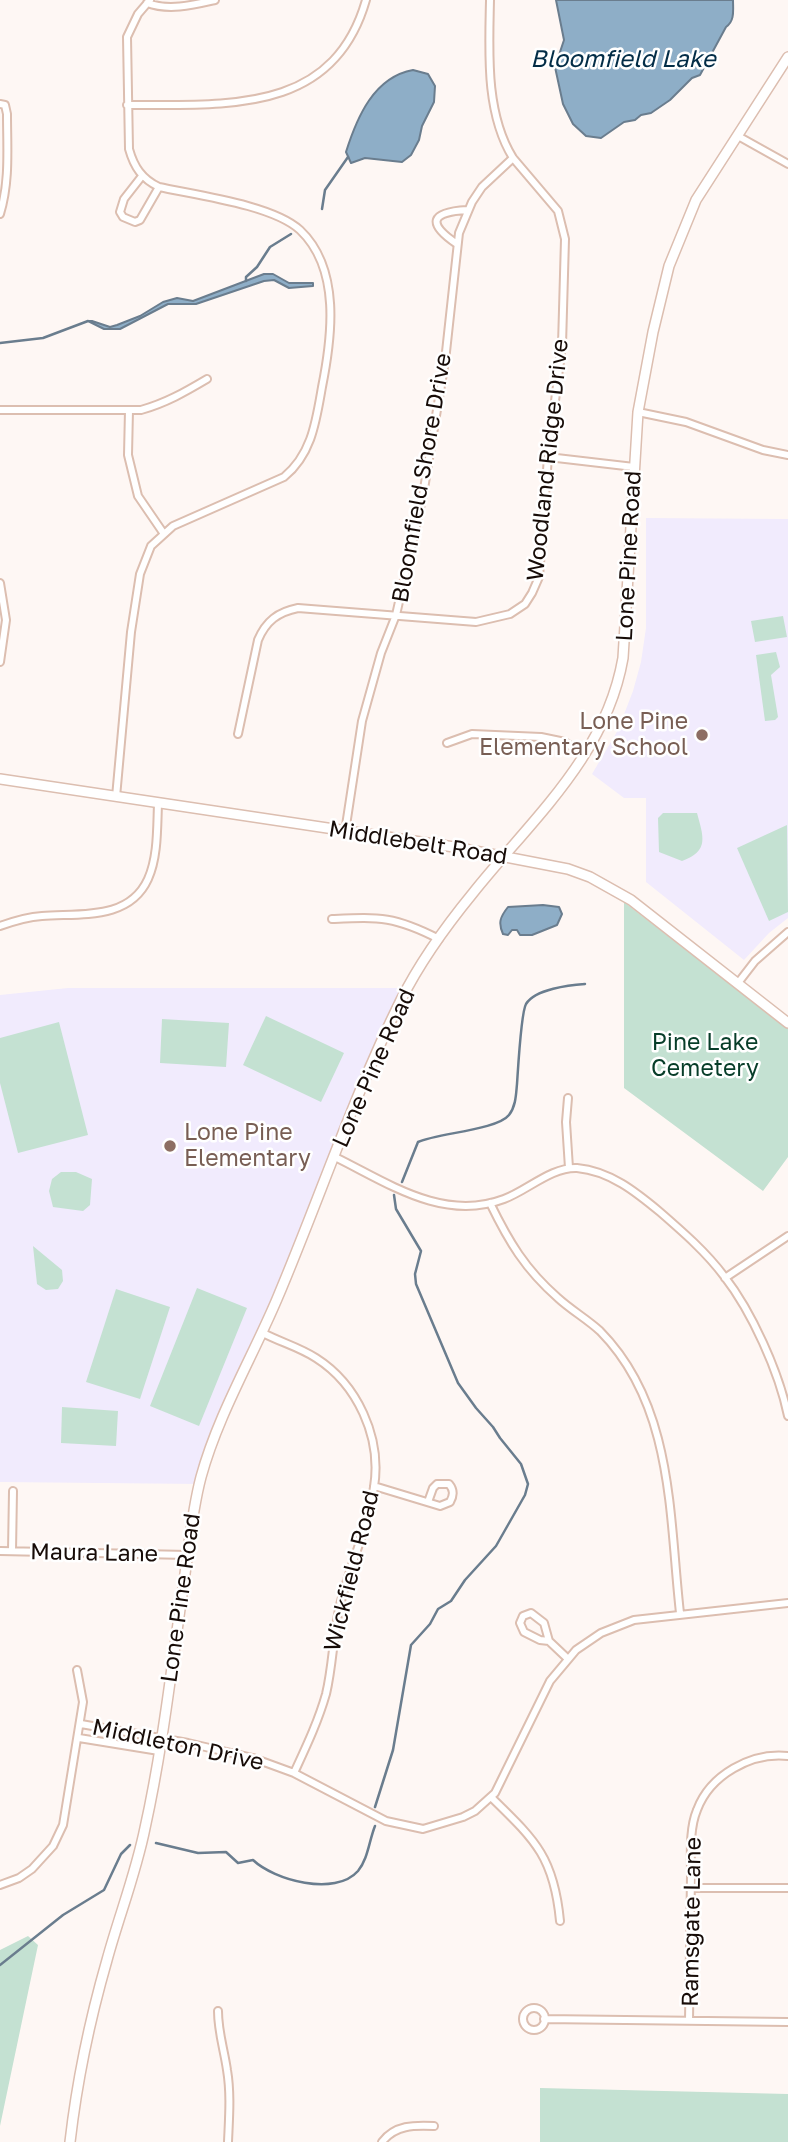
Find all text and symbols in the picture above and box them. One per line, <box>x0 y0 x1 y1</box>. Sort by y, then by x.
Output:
water label: Bloomfield Lake <box>530 45 716 73</box>
street label: Woodland Ridge Drive <box>522 337 574 583</box>
street label: Bloomfield Shore Drive <box>386 351 458 605</box>
street label: Lone Pine Road <box>611 470 647 642</box>
place label: Lone Pine Elementary School <box>479 708 688 762</box>
marker: Lone Pine Elementary School <box>694 727 710 743</box>
street label: Middlebelt Road <box>327 815 509 871</box>
street label: Lone Pine Road <box>327 984 421 1152</box>
park label: Pine Lake Cemetery <box>651 1029 759 1083</box>
place label: Lone Pine Elementary <box>184 1119 311 1173</box>
marker: Lone Pine Elementary <box>162 1138 178 1154</box>
street label: Wickfield Road <box>319 1488 385 1654</box>
street label: Lone Pine Road <box>155 1512 207 1684</box>
street label: Maura Lane <box>30 1538 158 1568</box>
street label: Middleton Drive <box>90 1713 266 1777</box>
street label: Ramsgate Lane <box>677 1837 707 2007</box>

